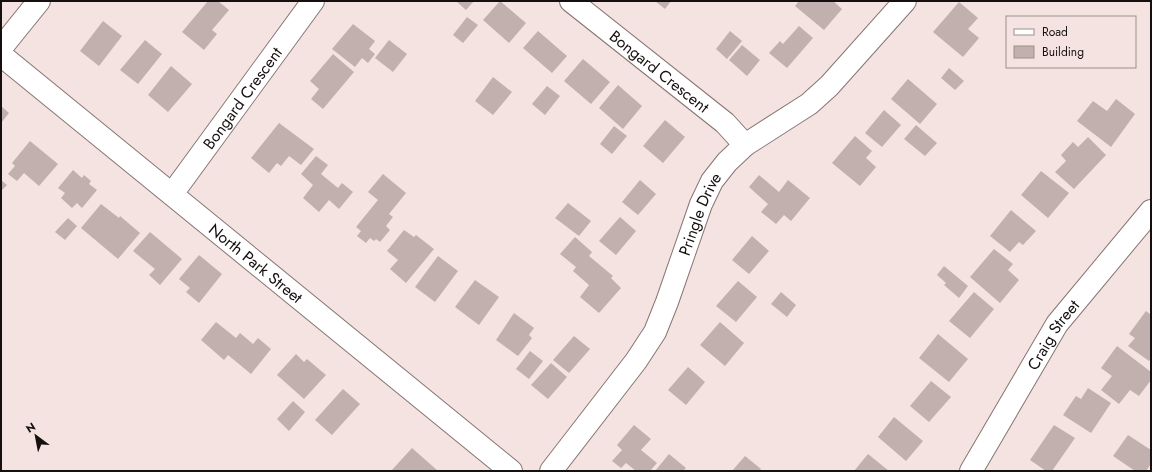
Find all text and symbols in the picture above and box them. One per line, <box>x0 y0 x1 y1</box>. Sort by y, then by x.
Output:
legend <box>1006 16 1136 68</box>
text: Road <box>1042 23 1068 41</box>
street label: Bongard Crescent <box>605 25 714 118</box>
street label: Bongard Crescent <box>197 42 288 154</box>
text: Building <box>1042 43 1084 61</box>
street label: Pringle Drive <box>673 167 727 259</box>
street label: North Park Street <box>204 218 308 309</box>
street label: Craig Street <box>1021 295 1085 375</box>
north arrow <box>16 416 56 456</box>
text: N <box>23 418 39 437</box>

